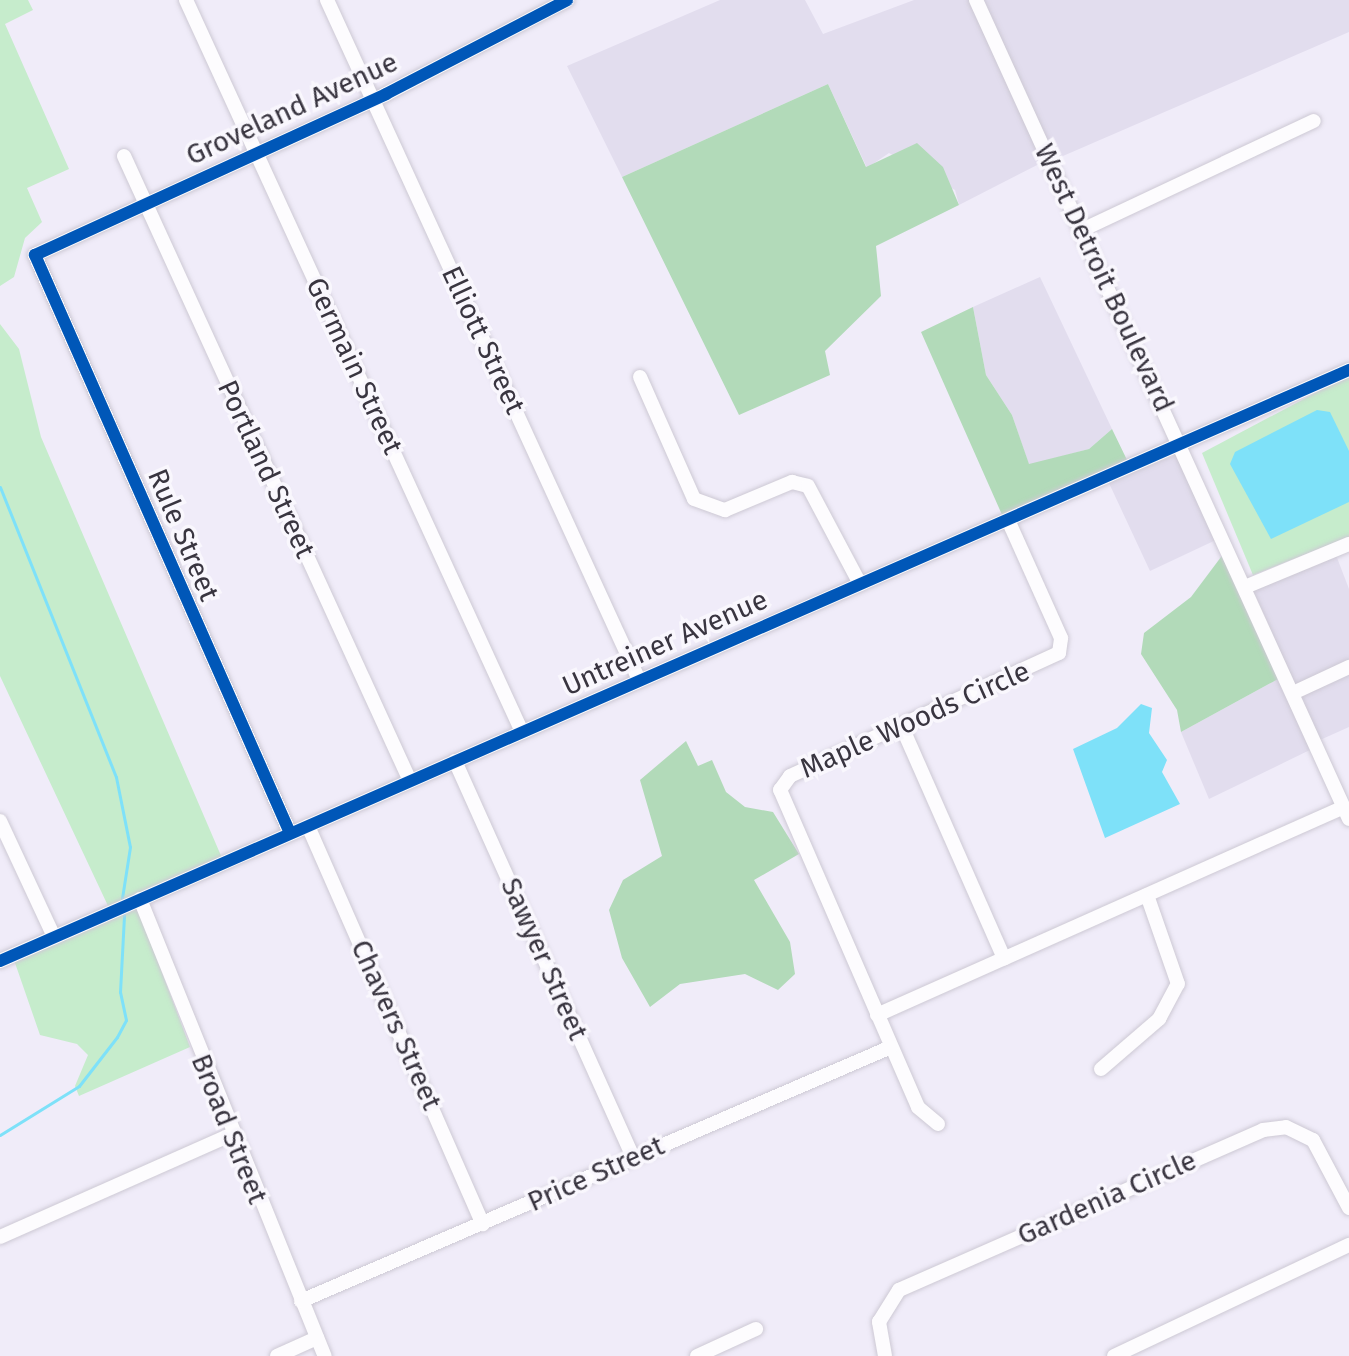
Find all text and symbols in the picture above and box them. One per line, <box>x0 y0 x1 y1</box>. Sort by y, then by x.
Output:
street label: Groveland Avenue <box>181 45 403 173</box>
street label: West Detroit Boulevard <box>1027 139 1181 417</box>
street label: Elliott Street <box>434 261 532 419</box>
street label: Germain Street <box>298 273 410 459</box>
street label: Portland Street <box>210 375 322 563</box>
street label: Rule Street <box>140 464 226 606</box>
street label: Untreiner Avenue <box>557 583 773 703</box>
street label: Maple Woods Circle <box>795 654 1035 786</box>
street label: Sawyer Street <box>493 873 595 1045</box>
street label: Chavers Street <box>344 935 448 1115</box>
street label: Broad Street <box>184 1049 274 1209</box>
street label: Price Street <box>523 1129 669 1219</box>
street label: Gardenia Circle <box>1012 1144 1202 1252</box>

